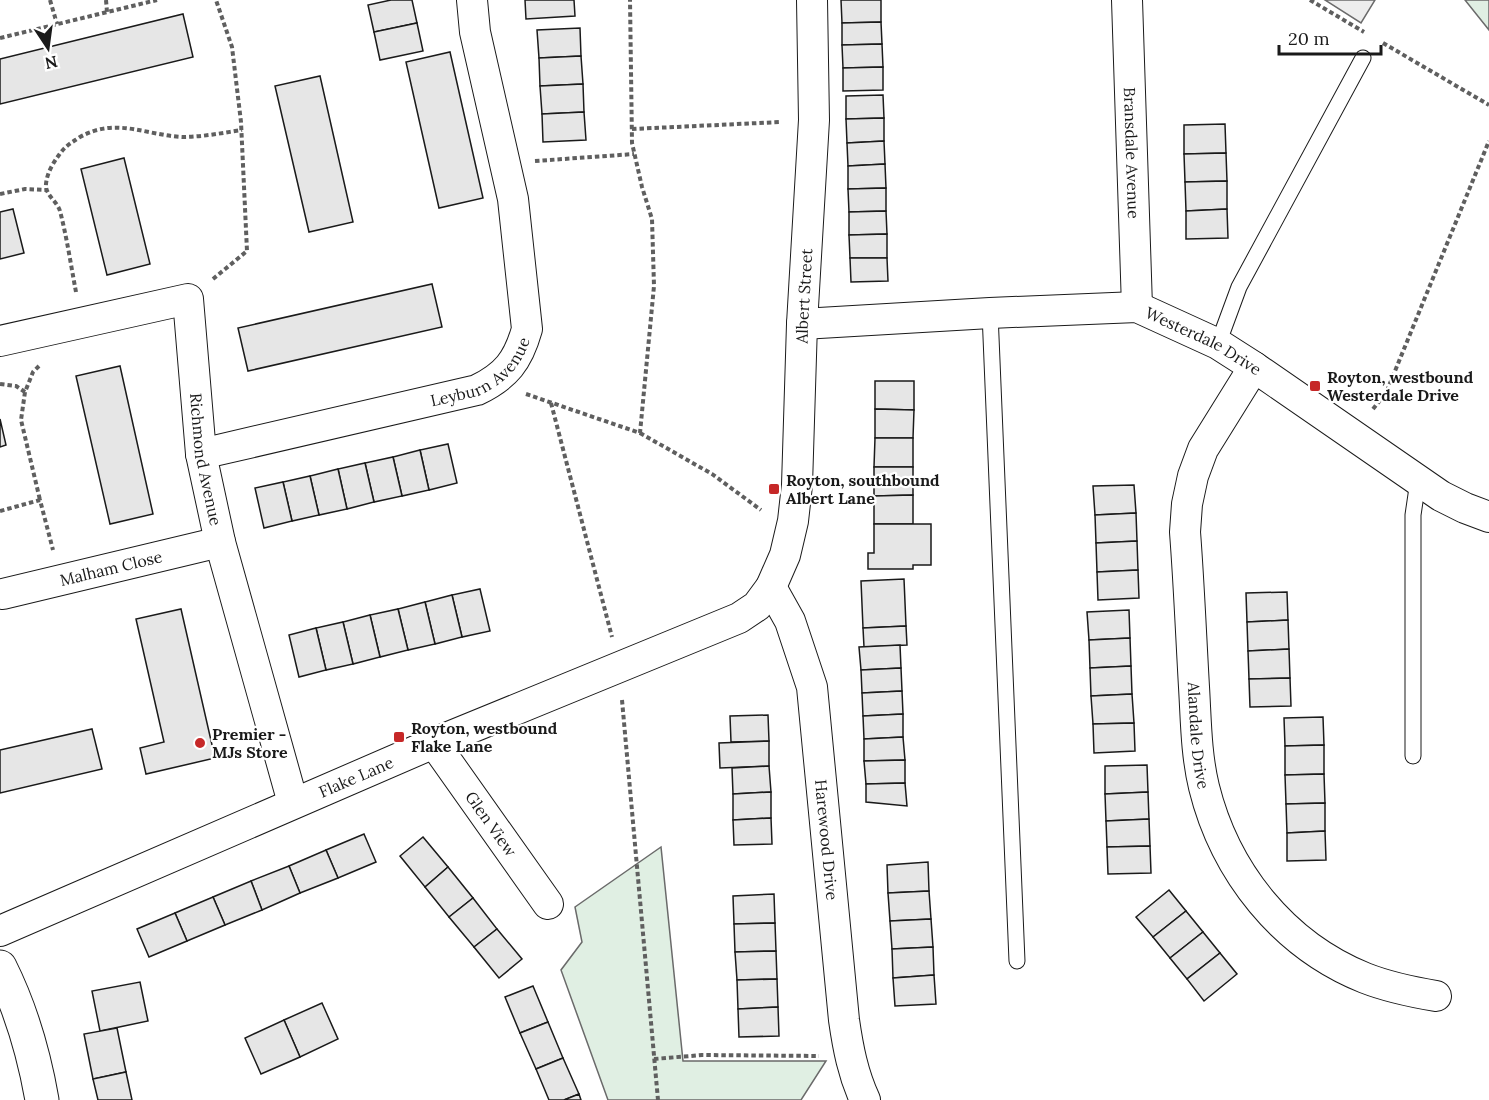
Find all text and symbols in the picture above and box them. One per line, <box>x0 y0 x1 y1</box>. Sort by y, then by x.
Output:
north arrow <box>18 18 78 78</box>
scale bar <box>1279 18 1381 56</box>
text: 20 m <box>1288 27 1330 50</box>
text: N <box>43 51 60 74</box>
street label: Bransdale Avenue <box>1120 87 1144 219</box>
street label: Albert Street <box>791 247 816 345</box>
street label: Westerdale Drive <box>1142 302 1266 379</box>
street label: Leyburn Avenue <box>428 334 534 410</box>
place label: Royton, westbound Westerdale Drive <box>1327 367 1474 405</box>
marker: Royton, westbound Westerdale Drive <box>1308 379 1322 393</box>
street label: Richmond Avenue <box>186 392 226 528</box>
place label: Royton, southbound Albert Lane <box>786 470 940 508</box>
marker: Royton, southbound Albert Lane <box>767 482 781 496</box>
street label: Malham Close <box>58 546 165 590</box>
street label: Alandale Drive <box>1184 680 1214 791</box>
place label: Royton, westbound Flake Lane <box>411 718 558 756</box>
place label: Premier - MJs Store <box>212 724 288 762</box>
marker: Royton, westbound Flake Lane <box>392 730 406 744</box>
marker: Premier - MJs Store <box>193 736 207 750</box>
street label: Flake Lane <box>316 752 397 802</box>
street label: Harewood Drive <box>811 778 842 901</box>
street label: Glen View <box>461 787 521 860</box>

